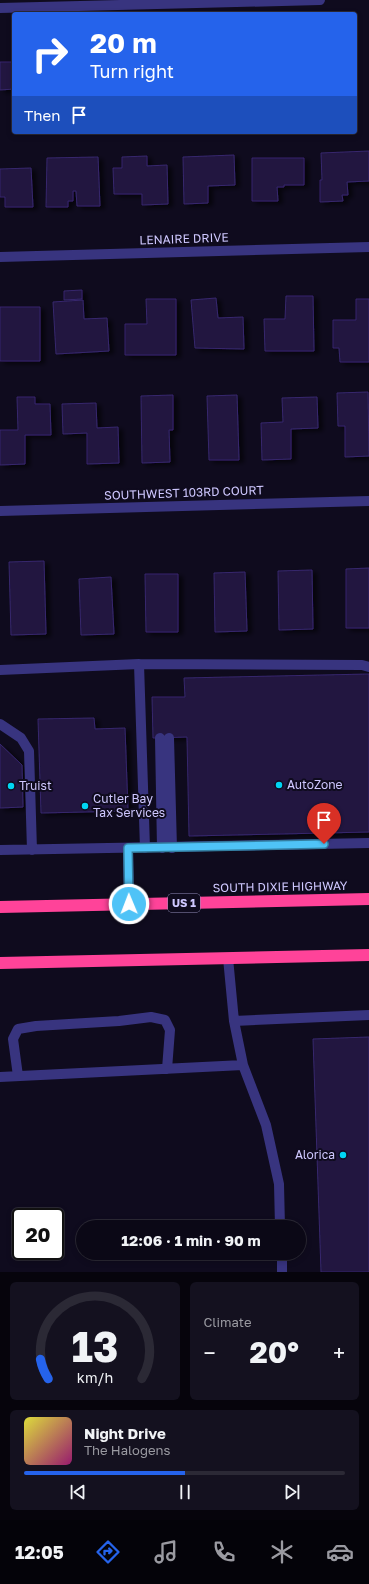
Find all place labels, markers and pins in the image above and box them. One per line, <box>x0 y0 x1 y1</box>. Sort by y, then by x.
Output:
place label: AutoZone <box>287 777 343 792</box>
place label: Truist <box>19 778 52 793</box>
marker: AutoZone <box>274 780 284 790</box>
marker: Truist <box>6 781 16 791</box>
place label: Cutler Bay Tax Services <box>93 791 165 820</box>
marker: Cutler Bay Tax Services <box>80 801 90 811</box>
pin <box>307 803 341 844</box>
place label: Alorica <box>295 1147 335 1162</box>
marker: Alorica <box>338 1150 348 1160</box>

